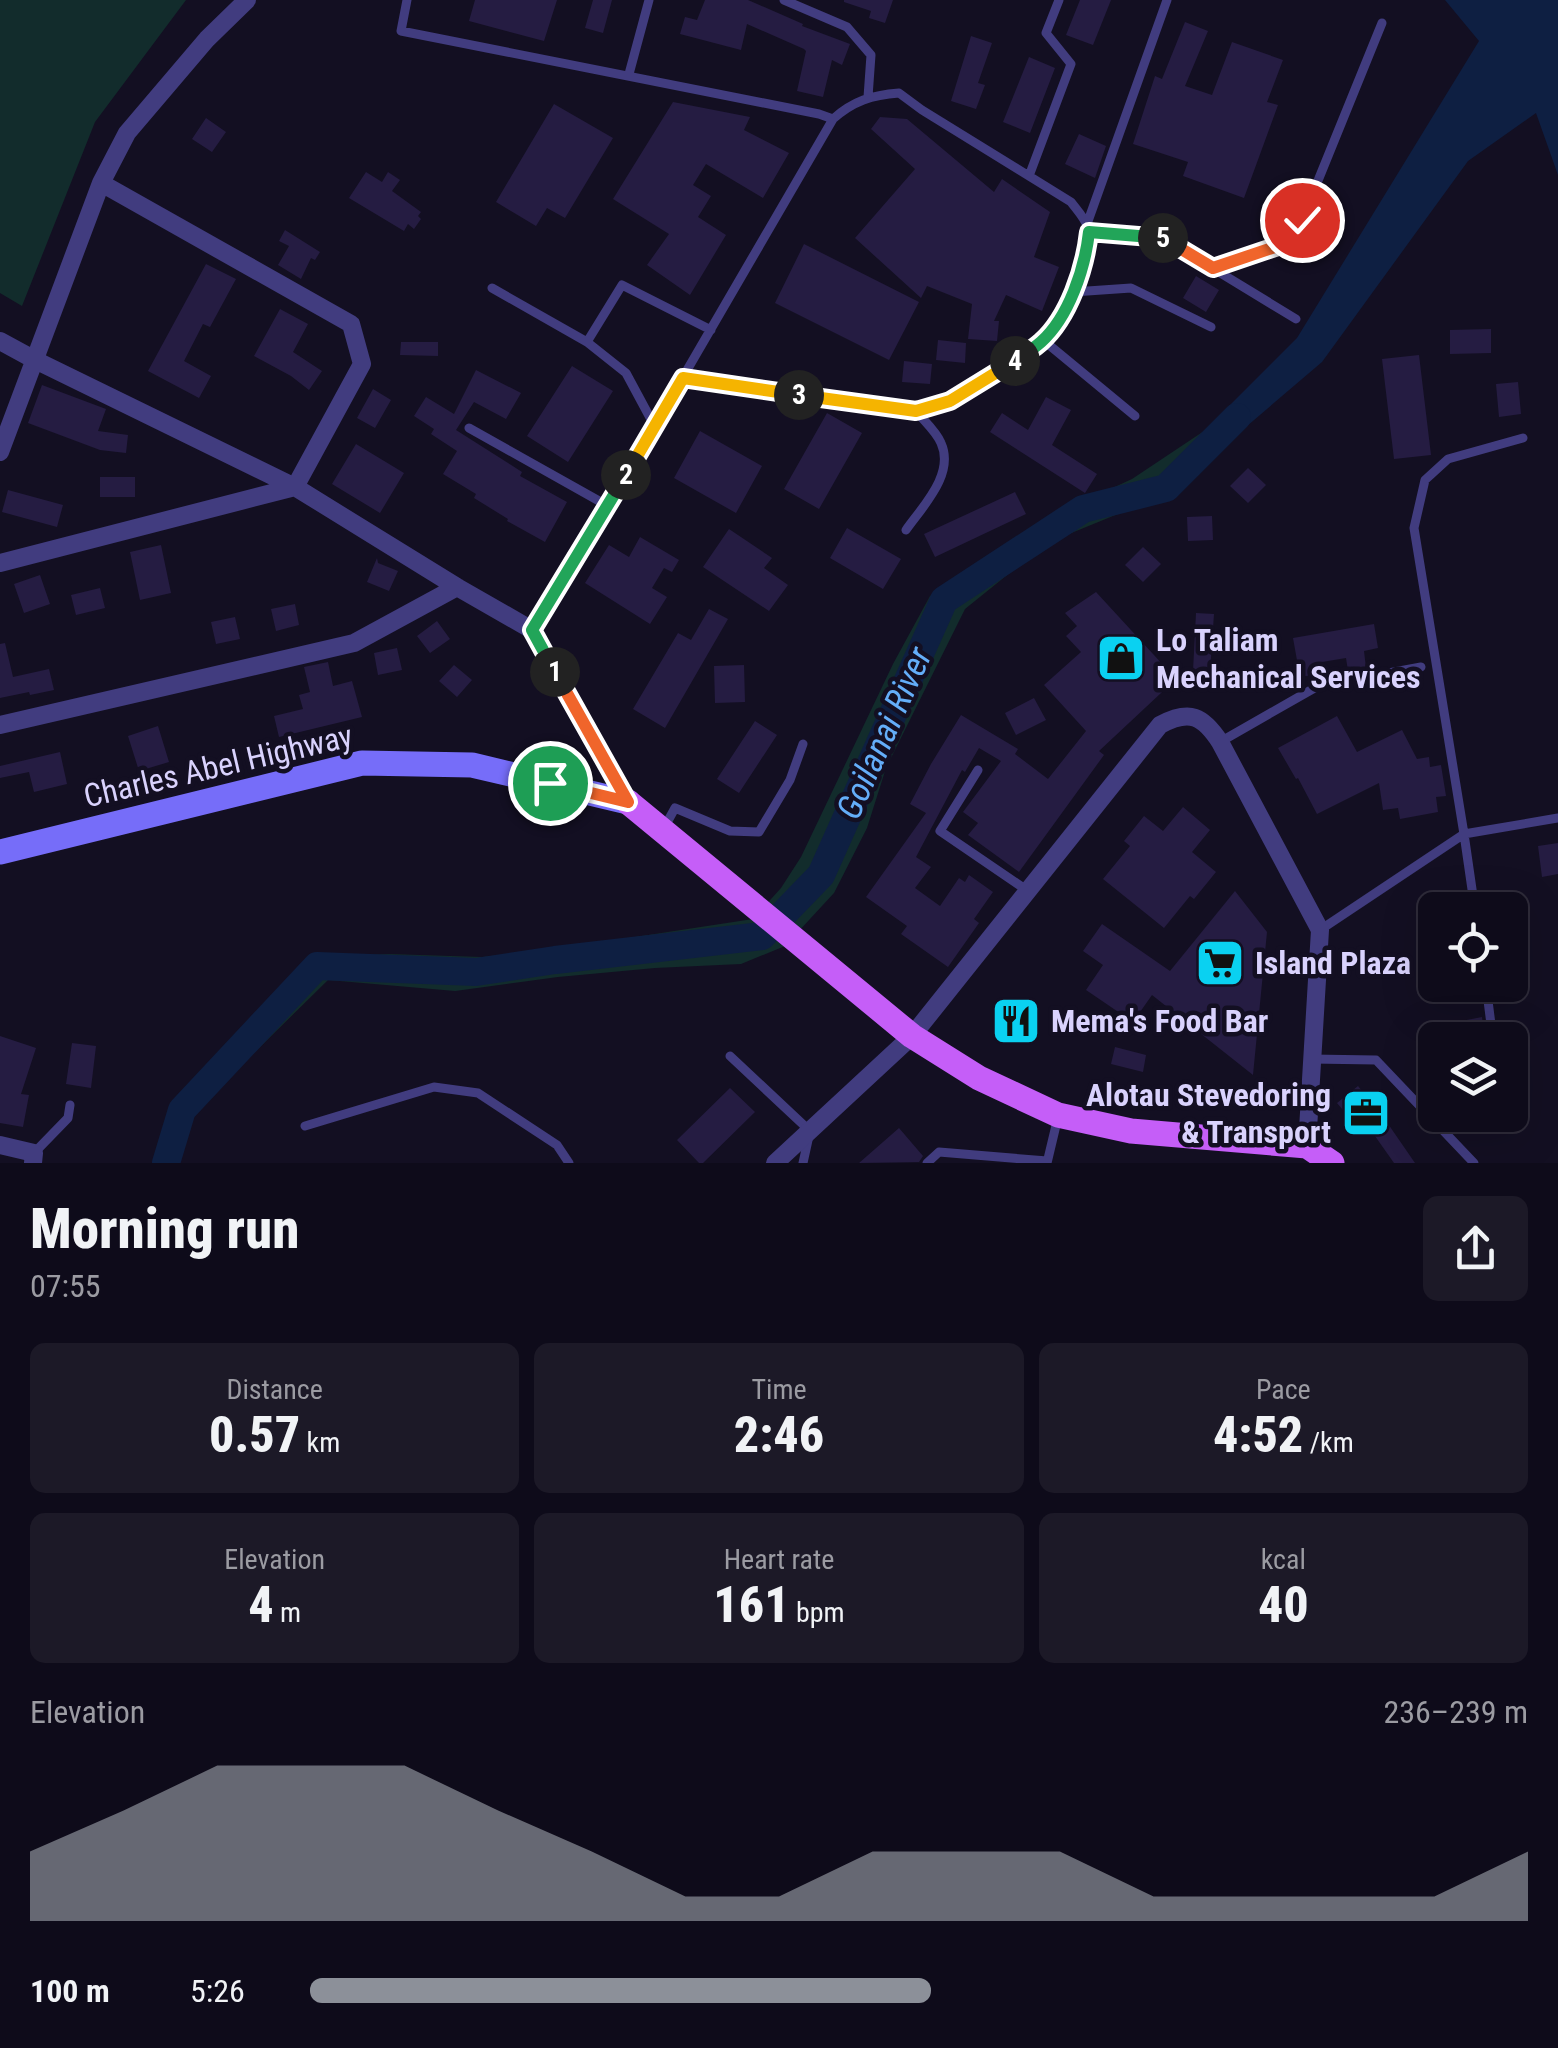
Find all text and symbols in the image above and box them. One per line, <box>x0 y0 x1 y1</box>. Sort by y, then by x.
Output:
pin <box>1260 178 1345 263</box>
icon: check <box>1275 193 1330 248</box>
pin: 5 <box>1138 213 1188 263</box>
text: 5 <box>1156 221 1170 254</box>
pin: 4 <box>990 336 1040 386</box>
text: 4 <box>1008 344 1022 377</box>
pin: 3 <box>774 370 824 420</box>
text: 3 <box>792 378 806 411</box>
pin: 2 <box>601 450 651 500</box>
text: 2 <box>619 458 633 491</box>
place label: Lo Taliam Mechanical Services <box>1156 621 1421 696</box>
shop icon: Lo Taliam Mechanical Services <box>1095 632 1147 684</box>
water label: Goilanai River <box>828 640 941 825</box>
pin: 1 <box>530 647 580 697</box>
text: 1 <box>548 655 562 688</box>
street label: Charles Abel Highway <box>80 717 356 815</box>
pin <box>508 741 593 826</box>
icon: arrive <box>523 756 578 811</box>
map controls <box>1418 892 1528 1132</box>
button: locate <box>1418 892 1528 1002</box>
supermarket icon: Island Plaza <box>1194 937 1246 989</box>
place label: Island Plaza <box>1255 944 1411 982</box>
restaurant icon: Mema's Food Bar <box>990 995 1042 1047</box>
place label: Mema's Food Bar <box>1051 1002 1268 1040</box>
button: layers <box>1418 1022 1528 1132</box>
place label: Alotau Stevedoring & Transport <box>1086 1076 1331 1151</box>
office icon: Alotau Stevedoring & Transport <box>1340 1087 1392 1139</box>
button: share <box>1423 1196 1528 1301</box>
text: Morning run <box>30 1197 299 1261</box>
text: 07:55 <box>30 1267 101 1305</box>
text: Distance <box>226 1373 323 1406</box>
text: Time <box>751 1373 807 1406</box>
text: Pace <box>1256 1373 1311 1406</box>
text: 0.57 <box>209 1406 300 1464</box>
text: 2:46 <box>734 1406 824 1464</box>
text: 4:52 <box>1213 1406 1303 1464</box>
text: km <box>300 1426 340 1459</box>
text: /km <box>1303 1426 1354 1459</box>
text: Elevation <box>224 1543 325 1576</box>
text: Heart rate <box>724 1543 834 1576</box>
text: kcal <box>1261 1543 1306 1576</box>
text: 4 <box>248 1576 274 1634</box>
text: 161 <box>713 1576 790 1634</box>
text: 40 <box>1258 1576 1309 1634</box>
text: m <box>274 1596 301 1629</box>
text: bpm <box>790 1596 845 1629</box>
text: Elevation <box>30 1693 145 1731</box>
text: 236–239 m <box>1383 1693 1528 1731</box>
text: 100 m <box>30 1972 110 2010</box>
text: 5:26 <box>190 1972 245 2010</box>

